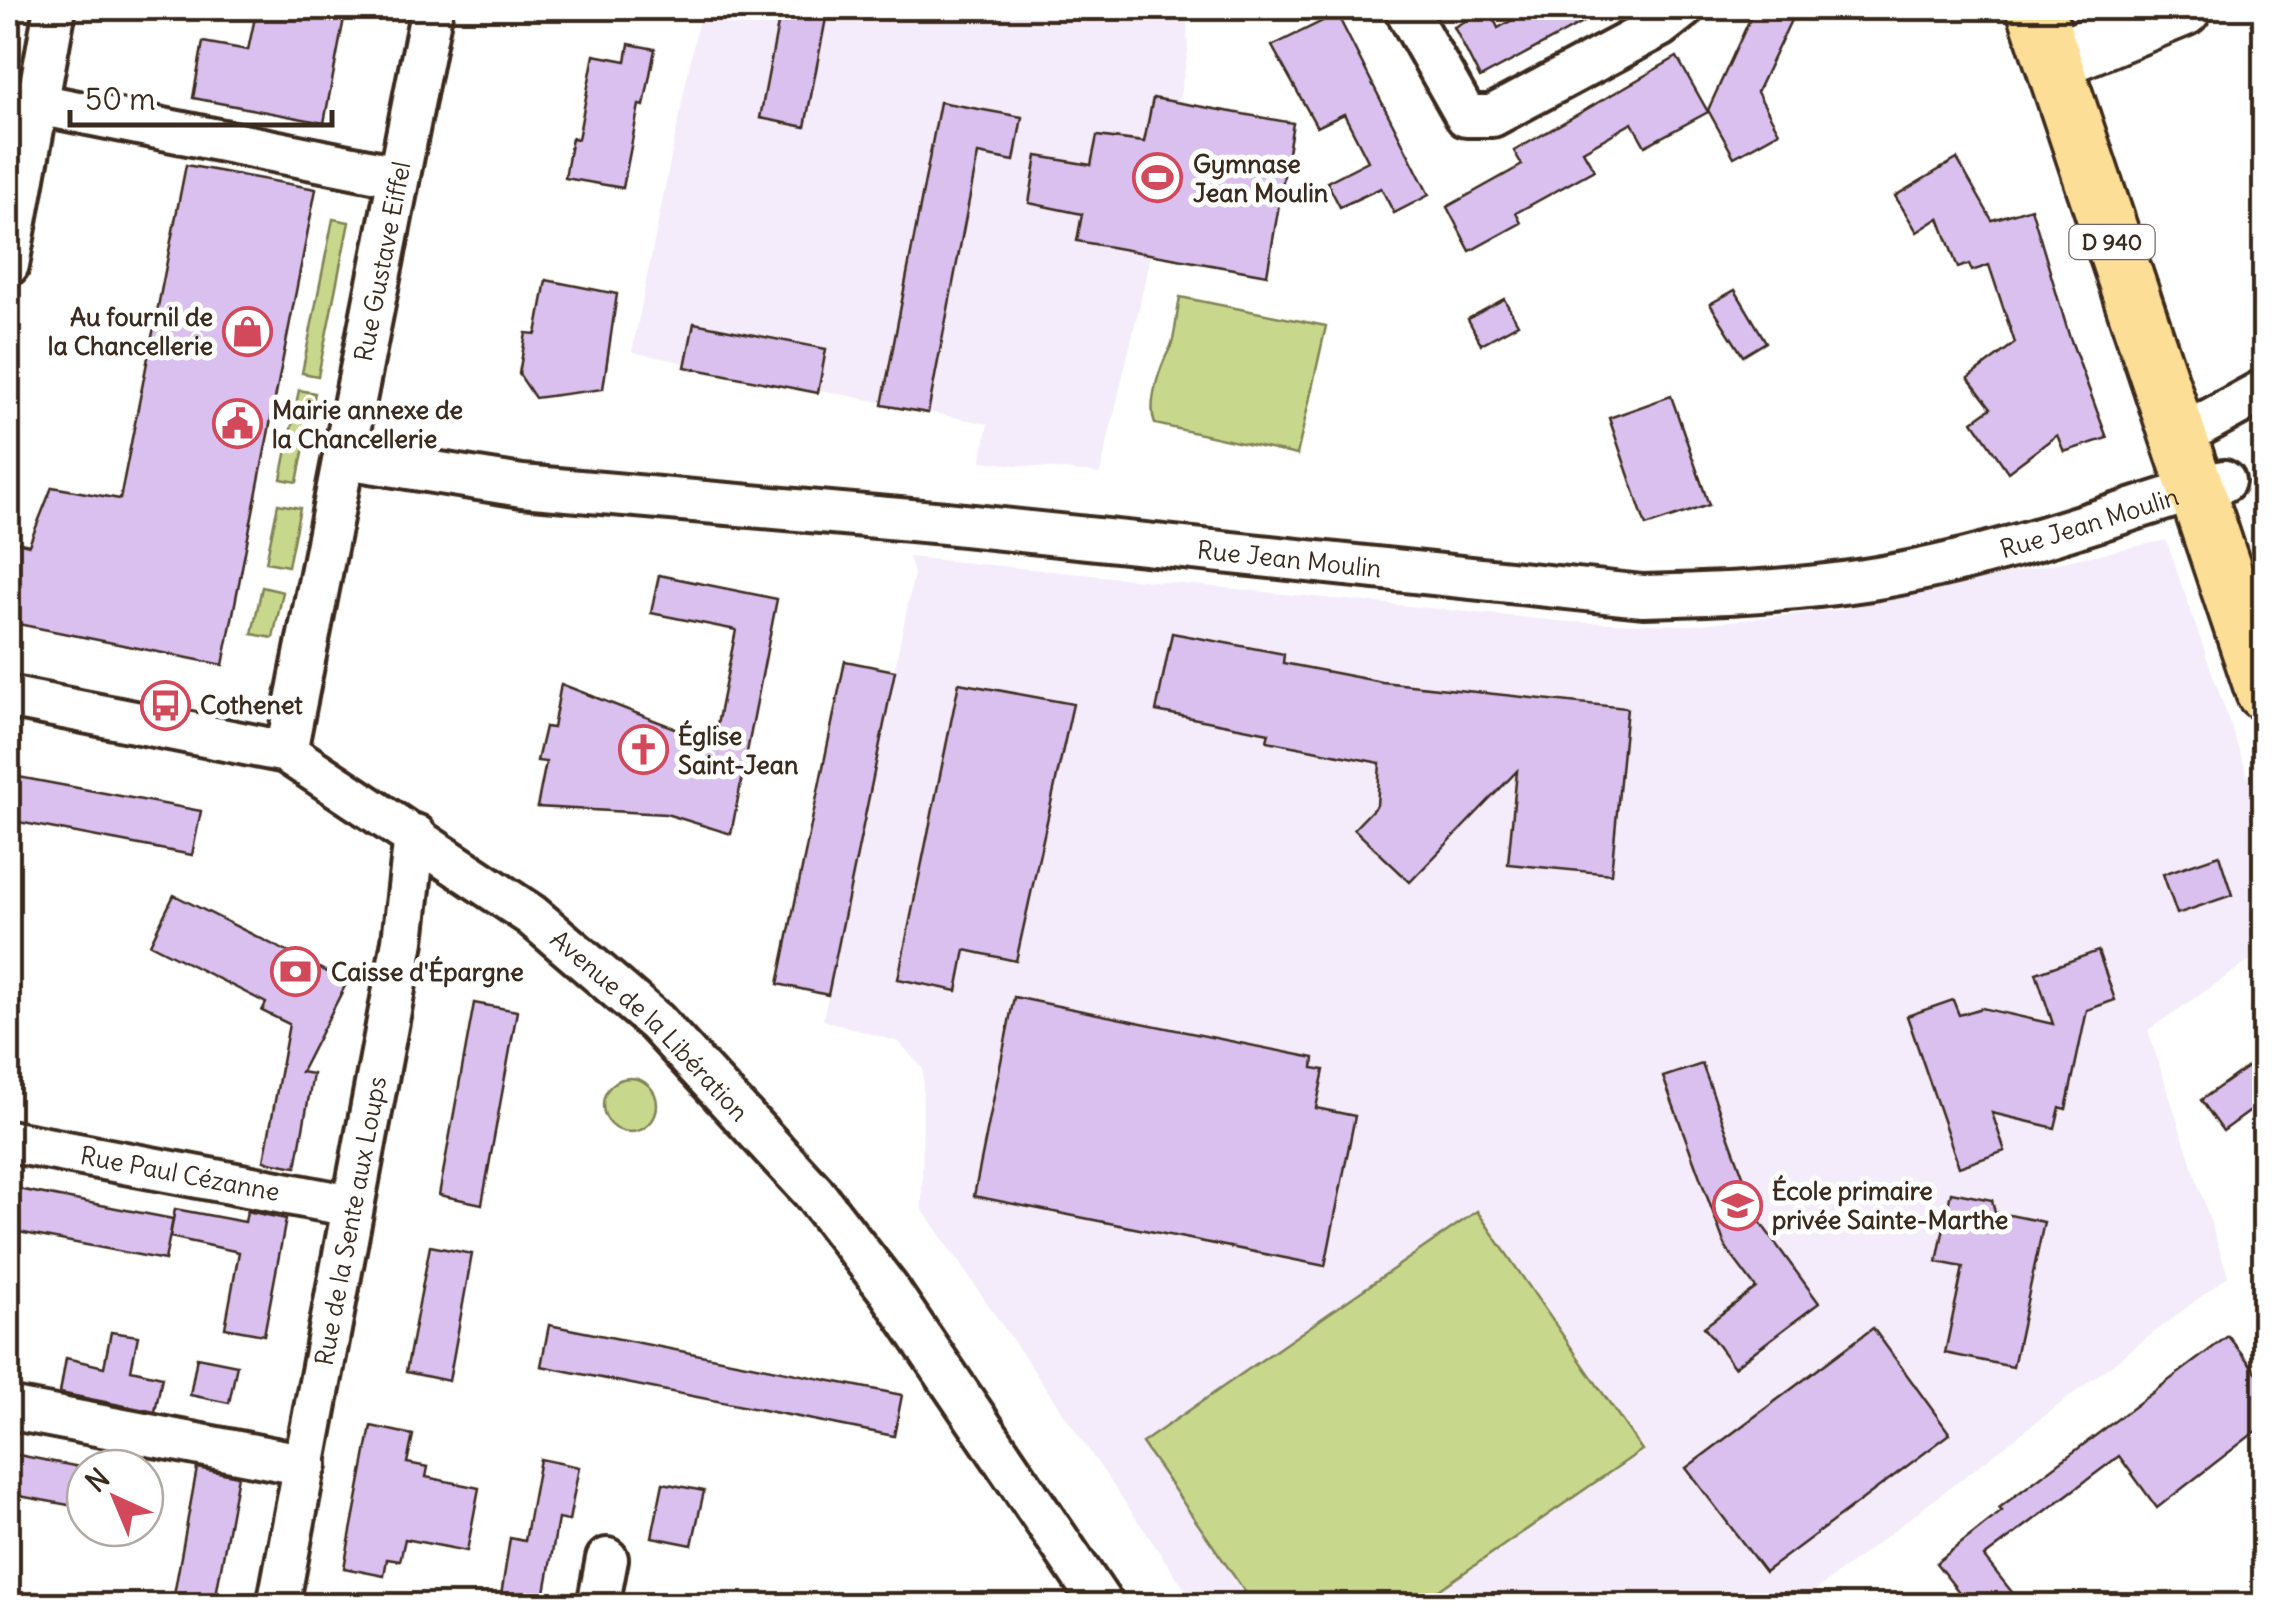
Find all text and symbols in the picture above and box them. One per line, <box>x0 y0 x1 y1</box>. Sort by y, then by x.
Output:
scale bar <box>70 65 332 127</box>
text: 50 m <box>85 80 155 118</box>
place label: Gymnase Jean Moulin <box>1193 148 1329 209</box>
sports icon: Gymnase Jean Moulin <box>1132 152 1184 204</box>
street label: Rue Gustave Eiffel <box>347 159 418 364</box>
road number: D 940 <box>2070 225 2154 259</box>
place label: Au fournil de la Chancellerie <box>48 301 213 362</box>
shop icon: Au fournil de la Chancellerie <box>222 305 274 357</box>
place label: Mairie annexe de la Chancellerie <box>272 394 463 455</box>
public building icon: Mairie annexe de la Chancellerie <box>211 398 263 450</box>
street label: Rue Jean Moulin <box>1996 480 2182 565</box>
street label: Rue Jean Moulin <box>1196 533 1383 585</box>
bus stop icon: Cothenet <box>139 679 191 731</box>
place label: Cothenet <box>200 689 303 721</box>
place label: Église Saint-Jean <box>678 720 799 781</box>
church icon: Église Saint-Jean <box>617 724 669 776</box>
street label: Avenue de la Libération <box>544 923 755 1128</box>
bank icon: Caisse d'Épargne <box>270 946 322 998</box>
place label: Caisse d'Épargne <box>331 956 524 988</box>
street label: Rue de la Sente aux Loups <box>308 1074 393 1368</box>
street label: Rue Paul Cézanne <box>78 1139 282 1208</box>
place label: École primaire privée Sainte-Marthe <box>1772 1175 2008 1236</box>
school or university icon: École primaire privée Sainte-Marthe <box>1711 1179 1763 1231</box>
north arrow <box>65 1448 165 1548</box>
text: N <box>78 1460 117 1500</box>

